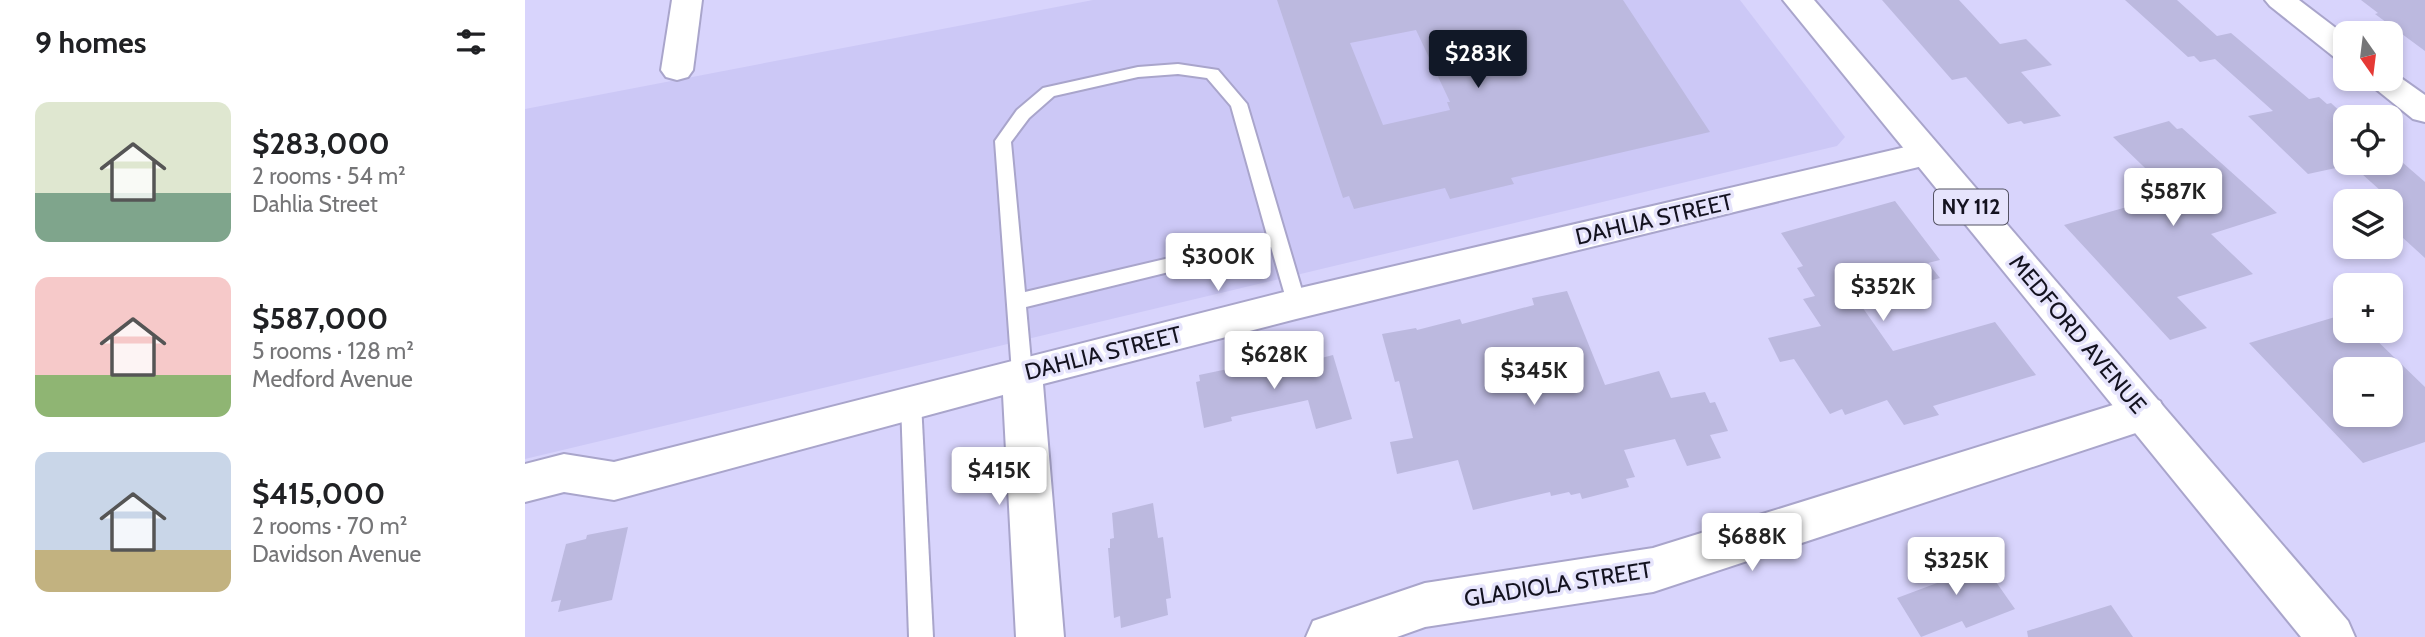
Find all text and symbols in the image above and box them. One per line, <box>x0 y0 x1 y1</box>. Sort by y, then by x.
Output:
north arrow <box>2333 21 2403 91</box>
map controls <box>2333 21 2403 427</box>
icon: filters <box>452 23 490 61</box>
text: 9 homes <box>35 24 146 61</box>
pin: $283K <box>1429 31 1527 90</box>
text: $283K <box>1445 39 1511 67</box>
button: locate <box>2333 105 2403 175</box>
text: $283,000 <box>252 125 390 162</box>
icon: home <box>91 130 175 214</box>
text: 2 rooms · 54 m² <box>252 162 406 190</box>
pin: $587K <box>2124 168 2222 228</box>
text: $587K <box>2140 177 2206 205</box>
street label: DAHLIA STREET <box>1572 187 1736 251</box>
button: layers <box>2333 189 2403 259</box>
text: Dahlia Street <box>252 190 378 218</box>
road number: NY 112 <box>1934 190 2008 224</box>
pin: $300K <box>1169 233 1267 293</box>
text: $300K <box>1182 242 1254 270</box>
street label: MEDFORD AVENUE <box>2003 249 2153 419</box>
pin: $352K <box>1834 264 1932 323</box>
text: $352K <box>1851 272 1915 300</box>
button: + <box>2333 273 2403 343</box>
text: $587,000 <box>252 300 388 337</box>
icon: home <box>91 305 175 389</box>
street label: DAHLIA STREET <box>1022 320 1184 386</box>
pin: $628K <box>1225 332 1323 391</box>
text: 5 rooms · 128 m² <box>252 337 414 365</box>
text: $628K <box>1241 340 1307 368</box>
pin: $345K <box>1485 348 1583 407</box>
text: $345K <box>1501 356 1567 384</box>
button: − <box>2333 357 2403 427</box>
text: Medford Avenue <box>252 365 413 393</box>
pin: $415K <box>950 448 1048 507</box>
text: $415K <box>968 456 1030 484</box>
text: $415,000 <box>252 475 385 512</box>
icon: home <box>91 480 175 564</box>
text: 2 rooms · 70 m² <box>252 512 407 540</box>
pin: $688K <box>1703 514 1801 573</box>
text: $688K <box>1718 522 1786 550</box>
pin: $325K <box>1907 538 2005 597</box>
text: Davidson Avenue <box>252 540 421 568</box>
text: $325K <box>1924 546 1988 574</box>
street label: GLADIOLA STREET <box>1462 555 1654 613</box>

